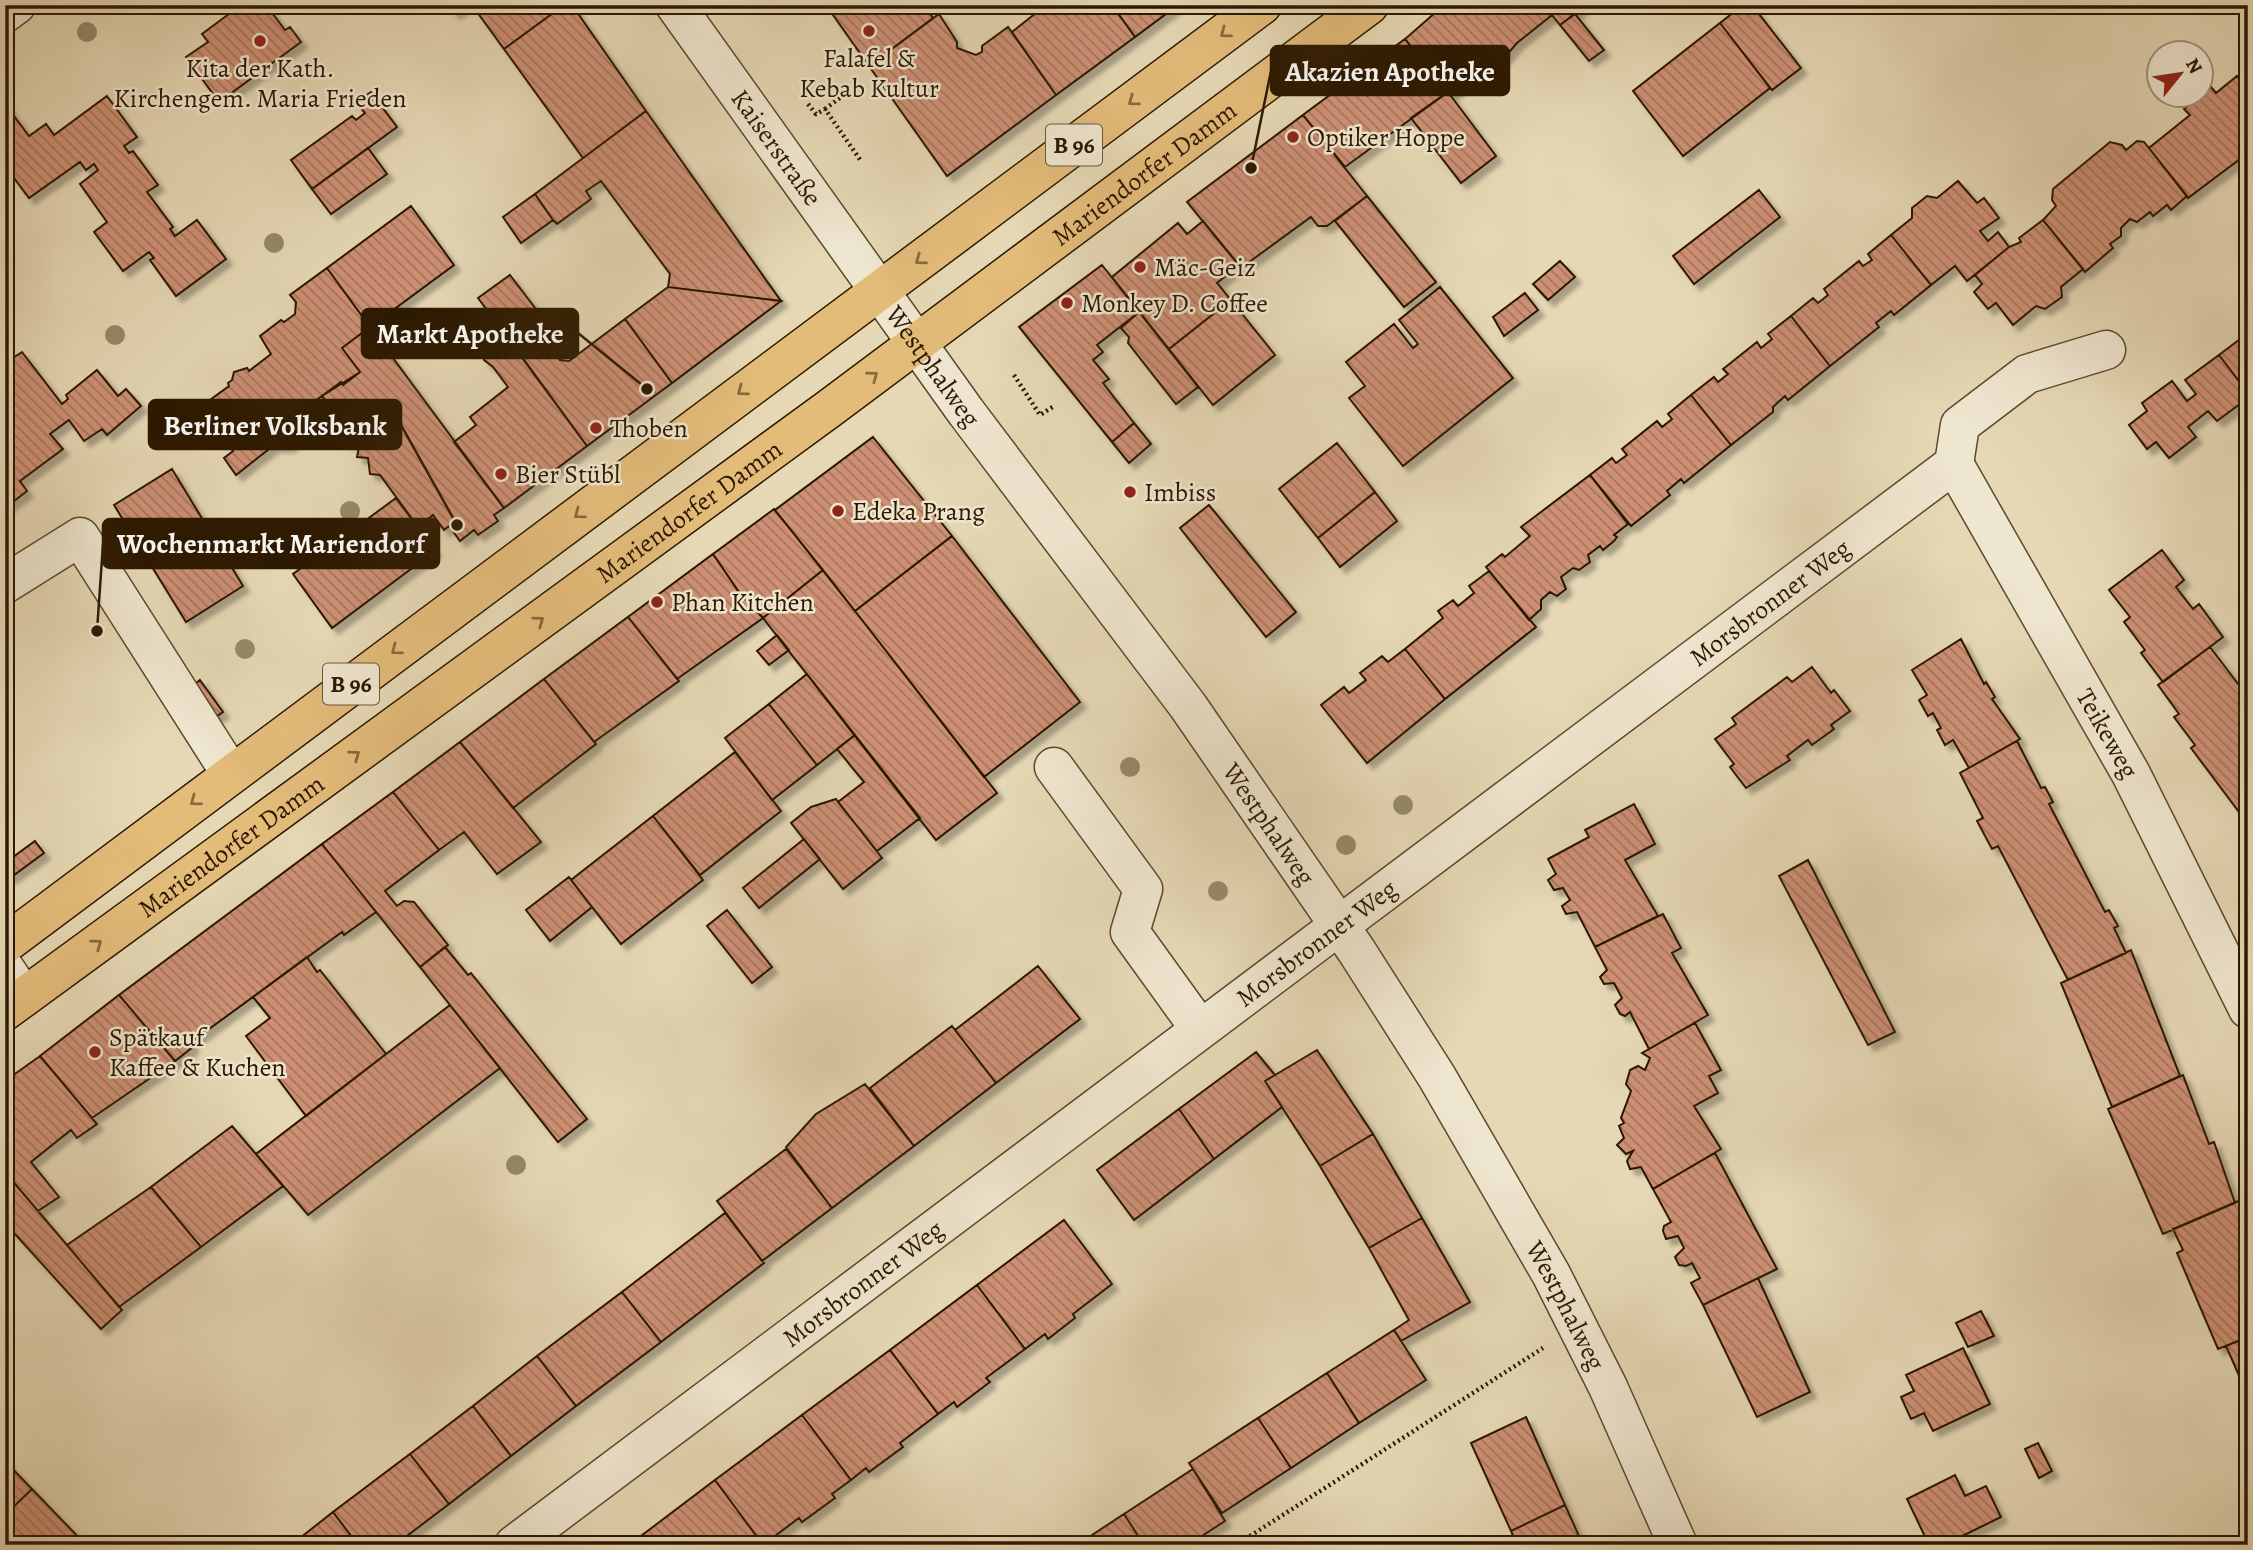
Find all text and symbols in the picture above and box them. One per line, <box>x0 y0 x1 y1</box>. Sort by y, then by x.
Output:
marker: Falafel & Kebab Kultur <box>861 23 877 39</box>
one-way arrow <box>1220 24 1233 37</box>
marker: Kita der Kath. Kirchengem. Maria Frieden <box>252 33 268 49</box>
north arrow <box>2144 38 2214 108</box>
place label: Falafel & Kebab Kultur <box>799 41 939 106</box>
callout: Akazien Apotheke <box>1271 46 1509 95</box>
place label: Kita der Kath. Kirchengem. Maria Frieden <box>113 51 407 116</box>
text: Akazien Apotheke <box>1284 53 1495 91</box>
text: N <box>2179 54 2209 79</box>
street label: Kaiserstraße <box>723 82 830 213</box>
street label: Mariendorfer Damm <box>1044 93 1244 254</box>
one-way arrow <box>1129 93 1141 105</box>
place label: Optiker Hoppe <box>1307 120 1465 155</box>
road number: B 96 <box>1046 125 1102 166</box>
marker: Optiker Hoppe <box>1285 129 1301 145</box>
place label: Mäc-Geiz <box>1154 250 1256 285</box>
one-way arrow <box>915 252 927 264</box>
marker: Mäc-Geiz <box>1132 259 1148 275</box>
place label: Monkey D. Coffee <box>1081 286 1268 321</box>
marker: Monkey D. Coffee <box>1059 295 1075 311</box>
street label: Westphalweg <box>877 298 989 434</box>
callout: Markt Apotheke <box>362 309 578 358</box>
text: Markt Apotheke <box>376 315 564 353</box>
one-way arrow <box>865 371 878 384</box>
one-way arrow <box>737 382 750 395</box>
callout: Berliner Volksbank <box>149 400 401 449</box>
text: Berliner Volksbank <box>163 407 387 445</box>
place label: Thoben <box>610 411 688 446</box>
marker: Thoben <box>588 420 604 436</box>
street label: Mariendorfer Damm <box>589 431 789 591</box>
place label: Bier Stübl <box>515 457 620 492</box>
marker: Bier Stübl <box>493 466 509 482</box>
place label: Imbiss <box>1144 475 1216 510</box>
marker: Imbiss <box>1122 484 1138 500</box>
place label: Edeka Prang <box>852 494 985 529</box>
marker: Edeka Prang <box>830 503 846 519</box>
one-way arrow <box>574 505 586 518</box>
callout: Wochenmarkt Mariendorf <box>103 519 439 568</box>
text: Wochenmarkt Mariendorf <box>116 525 428 563</box>
street label: Morsbronner Weg <box>1682 531 1857 674</box>
place label: Phan Kitchen <box>671 585 814 620</box>
marker: Phan Kitchen <box>649 594 665 610</box>
one-way arrow <box>531 617 543 629</box>
one-way arrow <box>392 642 404 655</box>
road number: B 96 <box>323 664 379 704</box>
street label: Teikeweg <box>2068 682 2147 784</box>
one-way arrow <box>347 751 360 763</box>
street label: Westphalweg <box>1214 755 1324 892</box>
street label: Mariendorfer Damm <box>131 766 331 926</box>
one-way arrow <box>190 793 203 806</box>
street label: Morsbronner Weg <box>1229 871 1404 1015</box>
one-way arrow <box>89 940 102 952</box>
place label: Spätkauf Kaffee & Kuchen <box>109 1020 286 1085</box>
marker: Spätkauf Kaffee & Kuchen <box>87 1044 103 1060</box>
street label: Morsbronner Weg <box>775 1211 950 1355</box>
street label: Westphalweg <box>1517 1233 1614 1376</box>

